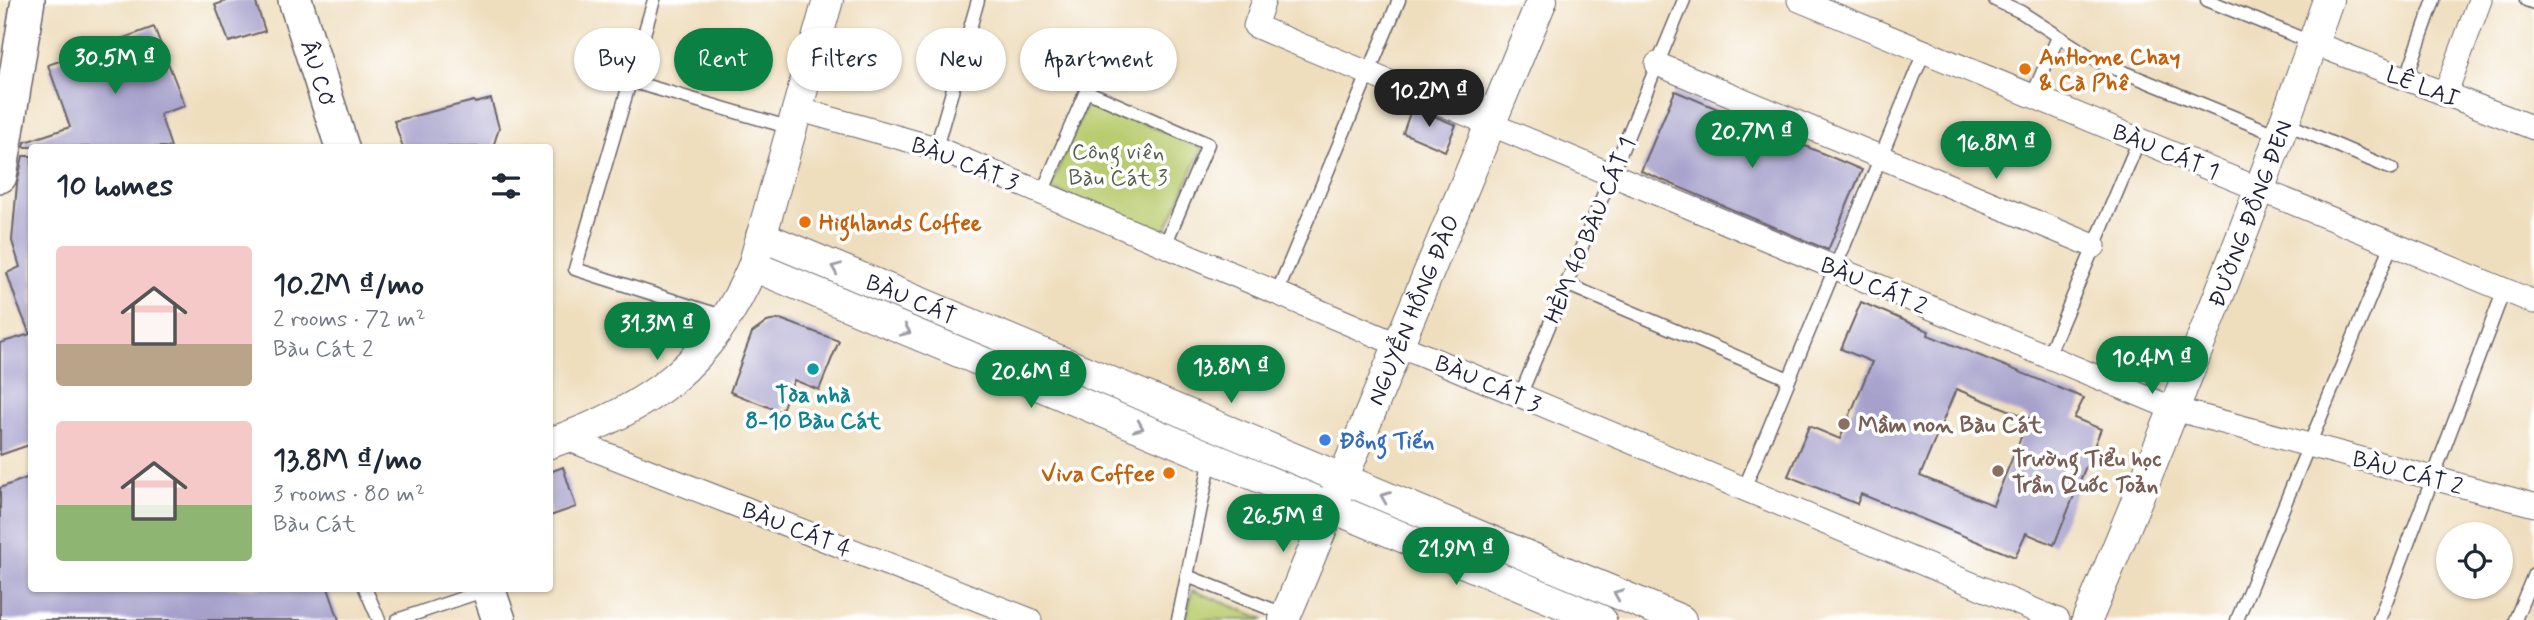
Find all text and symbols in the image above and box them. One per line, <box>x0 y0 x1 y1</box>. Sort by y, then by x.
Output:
chip: Buy <box>574 28 660 91</box>
chip: Rent <box>674 28 773 91</box>
chip: Filters <box>787 28 902 91</box>
chip: New <box>916 28 1006 91</box>
chip: Apartment <box>1020 28 1177 91</box>
pin: 30.5M ₫ <box>50 36 180 96</box>
street label: ÂU CƠ <box>292 37 341 111</box>
place label: AnHome Chay & Cà Phê <box>2039 43 2181 99</box>
text: 30.5M ₫ <box>75 44 155 74</box>
street label: LÊ LAI <box>2381 60 2463 116</box>
marker: AnHome Chay & Cà Phê <box>2017 61 2033 77</box>
pin: 10.2M ₫ <box>1364 69 1494 129</box>
text: 10.2M ₫ <box>1390 77 1468 107</box>
pin: 20.7M ₫ <box>1687 110 1817 170</box>
street label: ĐƯỜNG ĐỒNG ĐEN <box>2203 117 2301 312</box>
text: 20.7M ₫ <box>1711 118 1793 148</box>
street label: BÀU CÁT 1 <box>2108 118 2223 188</box>
pin: 16.8M ₫ <box>1931 122 2061 181</box>
text: 16.8M ₫ <box>1957 129 2035 159</box>
street label: BÀU CÁT 3 <box>907 131 1022 199</box>
street label: HẺM 40 BÀU CÁT 1 <box>1538 133 1644 328</box>
park label: Công viên Bàu Cát 3 <box>1068 138 1168 194</box>
text: 10 homes <box>56 167 173 206</box>
icon: filters <box>487 167 525 205</box>
place label: Highlands Coffee <box>819 209 982 242</box>
street label: NGUYỄN HỒNG ĐÀO <box>1362 211 1468 410</box>
marker: Highlands Coffee <box>797 214 813 230</box>
street label: BÀU CÁT 2 <box>1815 251 1931 323</box>
one-way arrow <box>831 262 843 276</box>
text: 10.2M ₫/mo <box>273 266 424 305</box>
street label: BÀU CÁT <box>861 268 961 333</box>
icon: home <box>112 274 196 358</box>
pin: 31.3M ₫ <box>592 302 722 362</box>
text: 2 rooms · 72 m² <box>273 305 426 335</box>
text: 31.3M ₫ <box>620 310 694 340</box>
one-way arrow <box>899 322 911 336</box>
text: Bàu Cát 2 <box>273 335 373 365</box>
pin: 10.4M ₫ <box>2087 336 2217 396</box>
text: 10.4M ₫ <box>2112 344 2192 374</box>
pin: 13.8M ₫ <box>1166 346 1296 405</box>
street label: BÀU CÁT 3 <box>1430 349 1545 421</box>
pin: 20.6M ₫ <box>966 350 1096 410</box>
text: 13.8M ₫ <box>1193 353 1269 383</box>
text: 20.6M ₫ <box>991 358 1071 388</box>
marker: Tòa nhà 8-10 Bàu Cát <box>805 361 821 377</box>
place label: Tòa nhà 8-10 Bàu Cát <box>745 381 881 437</box>
place label: Mầm non Bàu Cát <box>1858 411 2043 441</box>
marker: Mầm non Bàu Cát <box>1836 416 1852 432</box>
one-way arrow <box>1132 419 1144 433</box>
place label: Đồng Tiến <box>1339 427 1434 460</box>
marker: Đồng Tiến <box>1317 432 1333 448</box>
text: 13.8M ₫/mo <box>273 441 422 480</box>
place label: Trường Tiểu học Trần Quốc Toản <box>2012 445 2162 501</box>
street label: BÀU CÁT 2 <box>2349 445 2466 503</box>
icon: home <box>112 449 196 533</box>
place label: Viva Coffee <box>1041 460 1155 490</box>
marker: Trường Tiểu học Trần Quốc Toản <box>1990 463 2006 479</box>
marker: Viva Coffee <box>1161 465 1177 481</box>
text: 3 rooms · 80 m² <box>273 480 425 510</box>
one-way arrow <box>1380 491 1392 505</box>
pin: 26.5M ₫ <box>1218 494 1348 554</box>
street label: BÀU CÁT 4 <box>737 496 855 565</box>
text: 26.5M ₫ <box>1243 502 1323 532</box>
text: Bàu Cát <box>273 510 356 540</box>
map controls <box>2436 522 2513 599</box>
button: locate <box>2436 522 2513 599</box>
pin: 21.9M ₫ <box>1391 528 1521 587</box>
text: 21.9M ₫ <box>1418 535 1494 565</box>
one-way arrow <box>1613 588 1625 602</box>

